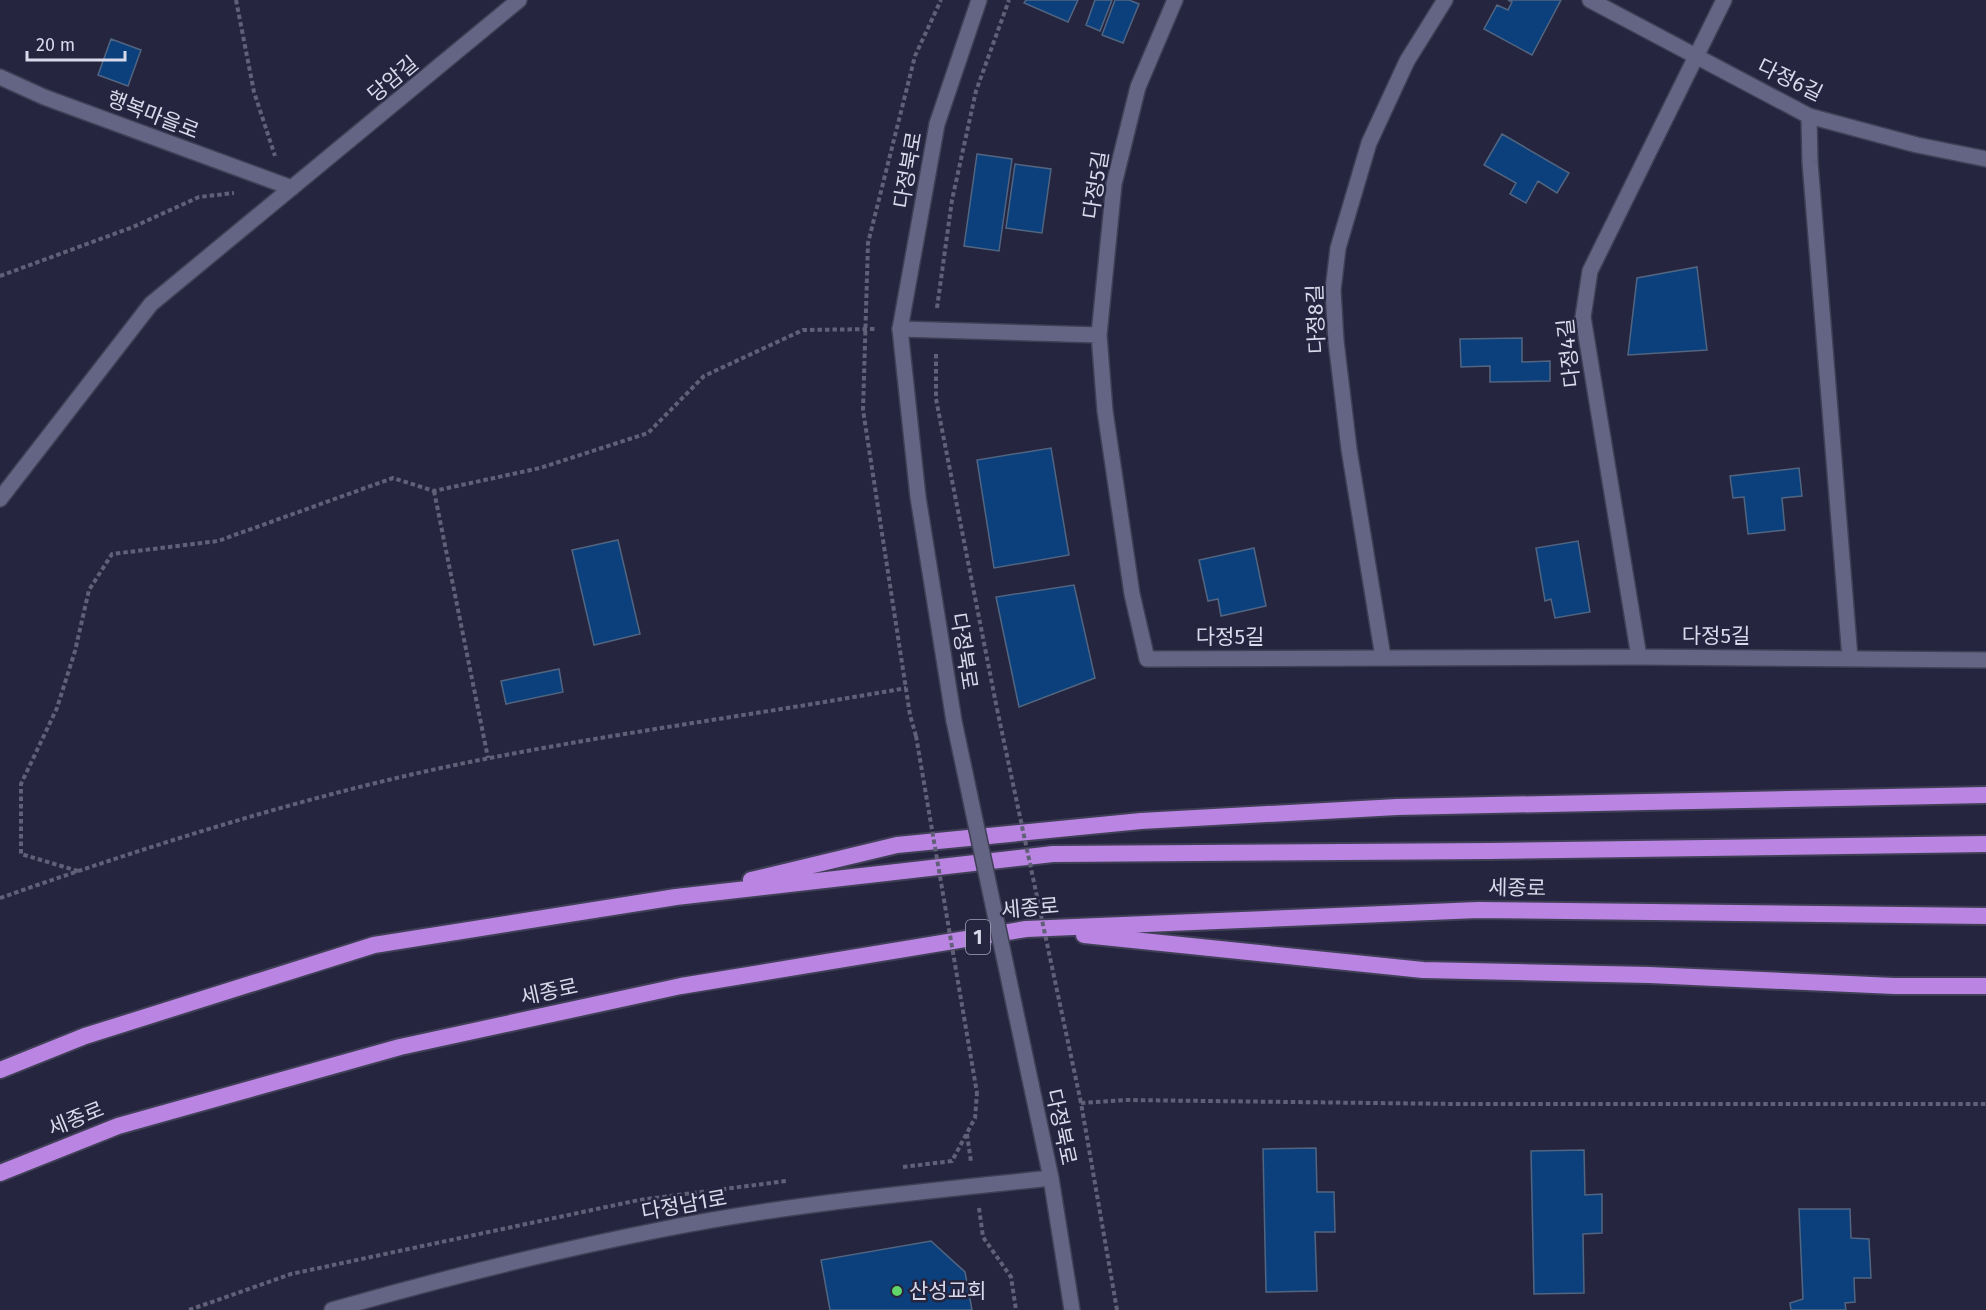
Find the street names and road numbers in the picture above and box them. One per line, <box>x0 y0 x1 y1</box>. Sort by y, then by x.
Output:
street label: 당암길 <box>362 50 424 108</box>
street label: 다정6길 <box>1753 53 1827 107</box>
street label: 행복마을로 <box>103 86 203 144</box>
street label: 다정북로 <box>888 130 928 210</box>
street label: 다정5길 <box>1078 149 1114 221</box>
street label: 다정8길 <box>1302 284 1330 354</box>
street label: 다정4길 <box>1552 317 1586 389</box>
street label: 다정북로 <box>945 611 983 691</box>
street label: 다정5길 <box>1682 623 1750 649</box>
street label: 다정5길 <box>1196 624 1264 650</box>
street label: 세종로 <box>1488 874 1546 902</box>
street label: 세종로 <box>1000 893 1060 923</box>
road number: 1 <box>966 920 990 954</box>
street label: 세종로 <box>518 973 580 1011</box>
street label: 다정북로 <box>1040 1087 1082 1167</box>
street label: 세종로 <box>44 1096 108 1142</box>
street label: 다정남1로 <box>639 1185 729 1225</box>

